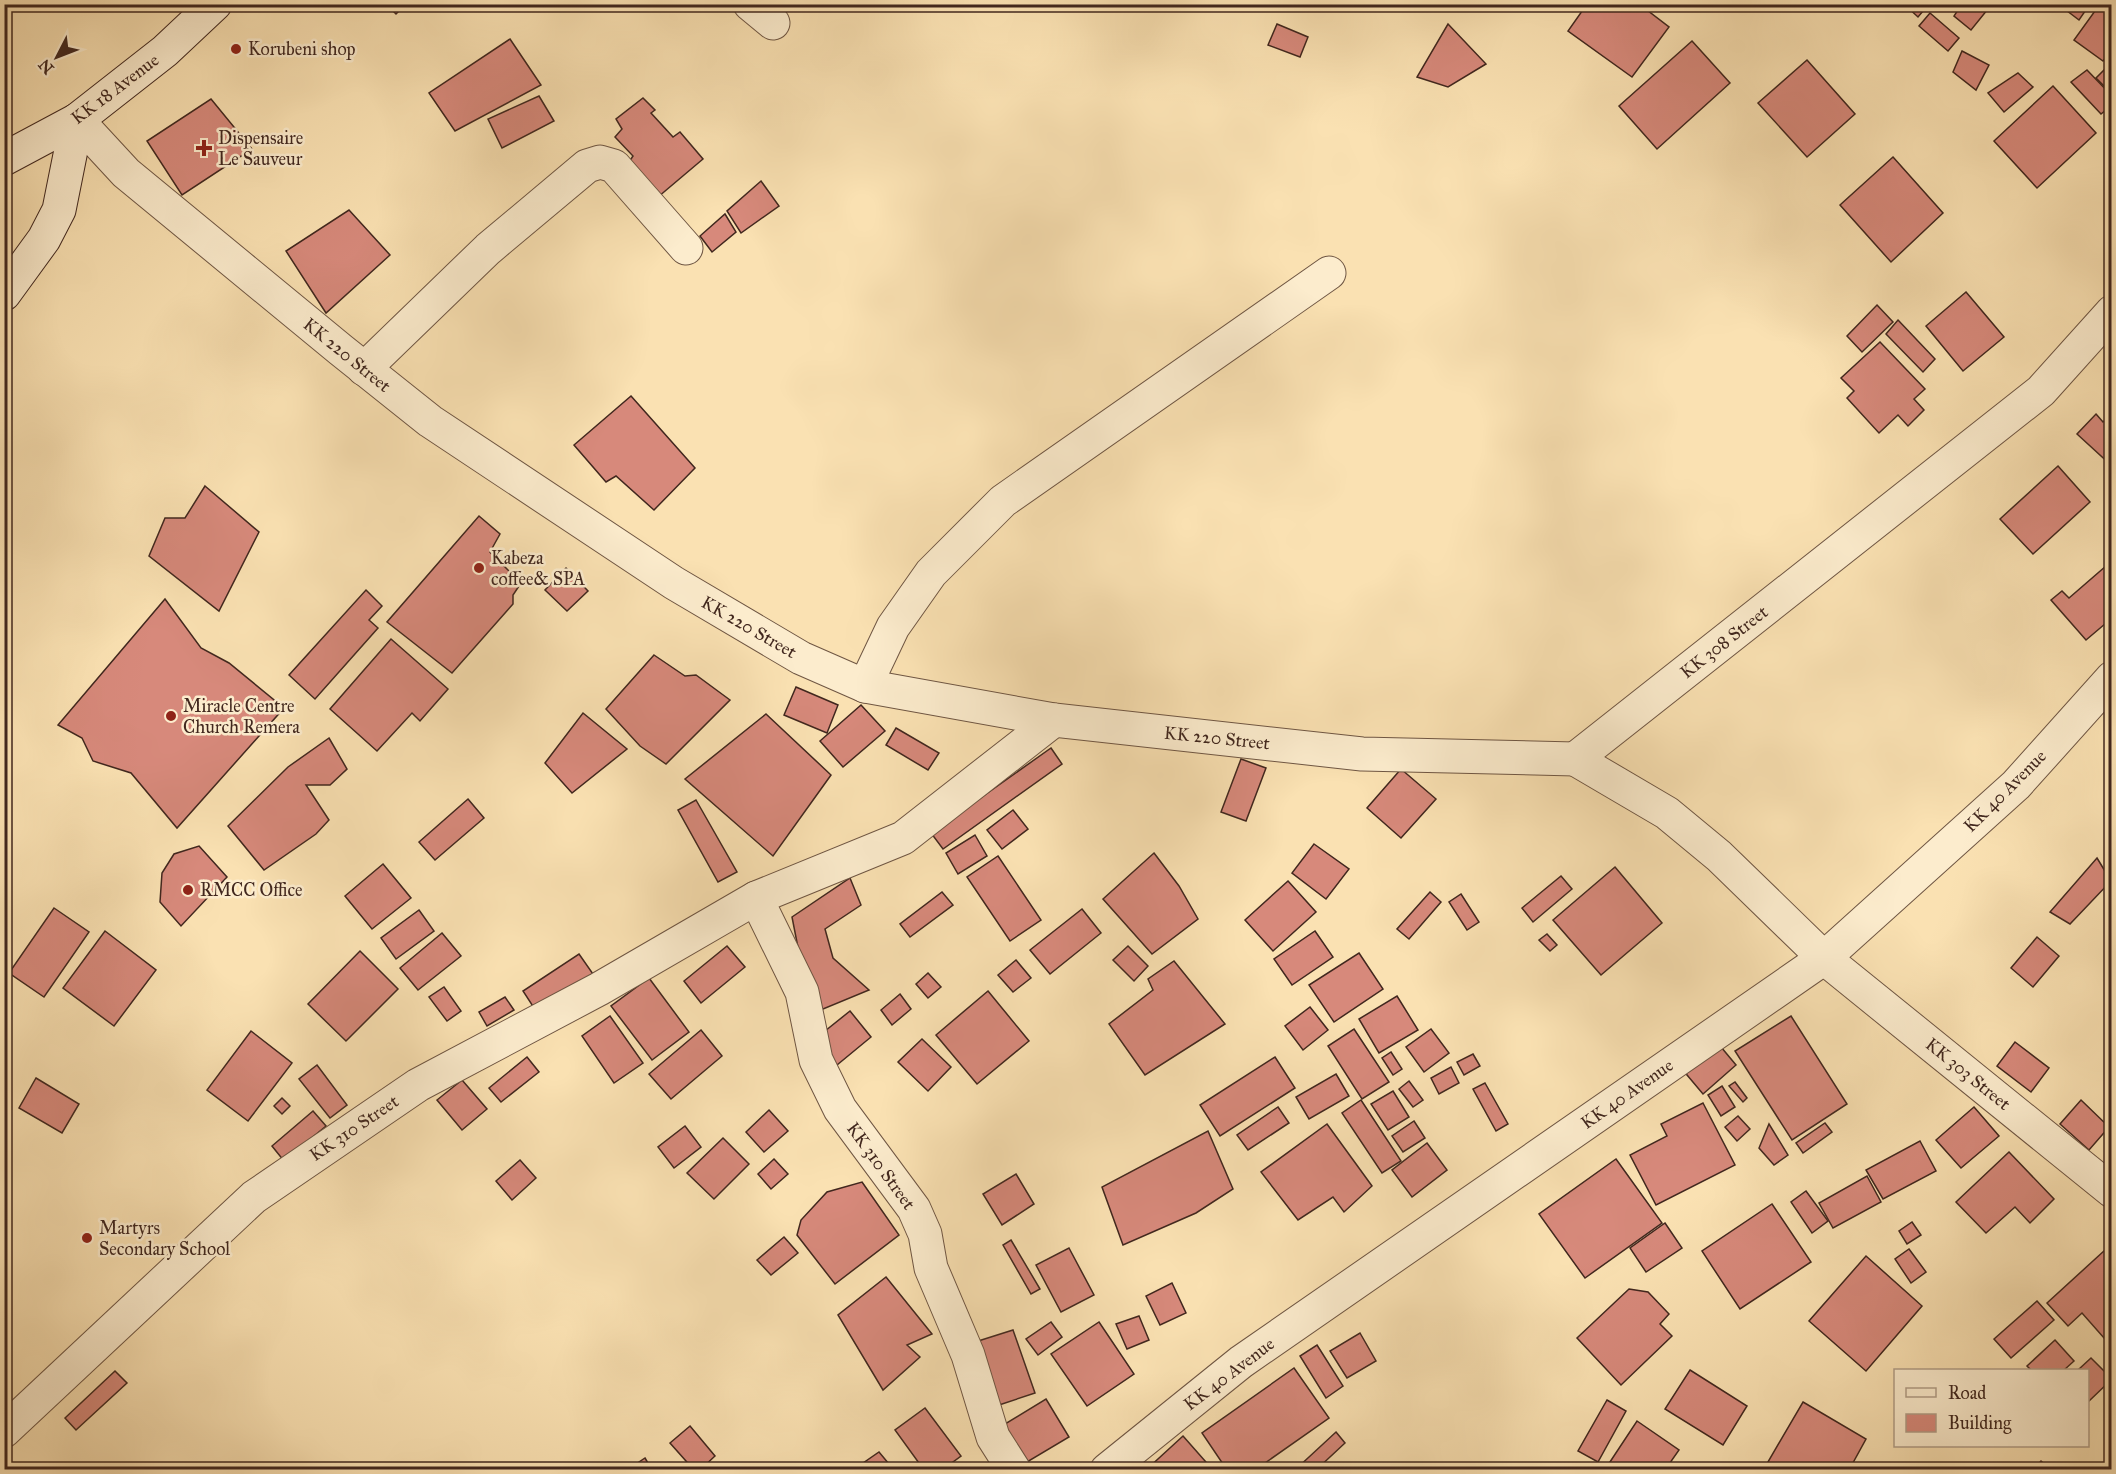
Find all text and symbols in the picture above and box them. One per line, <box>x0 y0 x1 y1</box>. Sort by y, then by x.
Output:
north arrow <box>27 27 87 87</box>
place label: Korubeni shop <box>248 38 356 60</box>
marker: Korubeni shop <box>229 42 243 56</box>
street label: KK 18 Avenue <box>67 49 163 129</box>
text: N <box>34 55 58 78</box>
place label: Dispensaire Le Sauveur <box>218 127 303 170</box>
marker: Dispensaire Le Sauveur <box>195 139 213 157</box>
street label: KK 220 Street <box>299 313 396 397</box>
place label: Kabeza coffee& SPA <box>491 547 585 590</box>
marker: Kabeza coffee& SPA <box>472 561 486 575</box>
street label: KK 220 Street <box>698 591 801 663</box>
street label: KK 308 Street <box>1676 601 1773 683</box>
place label: Miracle Centre Church Remera <box>183 695 300 738</box>
marker: Miracle Centre Church Remera <box>164 709 178 723</box>
street label: KK 220 Street <box>1163 722 1272 755</box>
street label: KK 40 Avenue <box>1959 745 2051 837</box>
place label: RMCC Office <box>200 879 303 901</box>
marker: RMCC Office <box>181 883 195 897</box>
street label: KK 303 Street <box>1921 1033 2015 1115</box>
street label: KK 40 Avenue <box>1577 1054 1677 1134</box>
street label: KK 310 Street <box>305 1090 403 1166</box>
street label: KK 310 Street <box>842 1118 920 1215</box>
place label: Martyrs Secondary School <box>99 1217 230 1260</box>
marker: Martyrs Secondary School <box>80 1231 94 1245</box>
street label: KK 40 Avenue <box>1179 1333 1279 1415</box>
legend <box>1894 1369 2089 1447</box>
text: Road <box>1948 1382 1986 1404</box>
text: Building <box>1948 1412 2012 1435</box>

